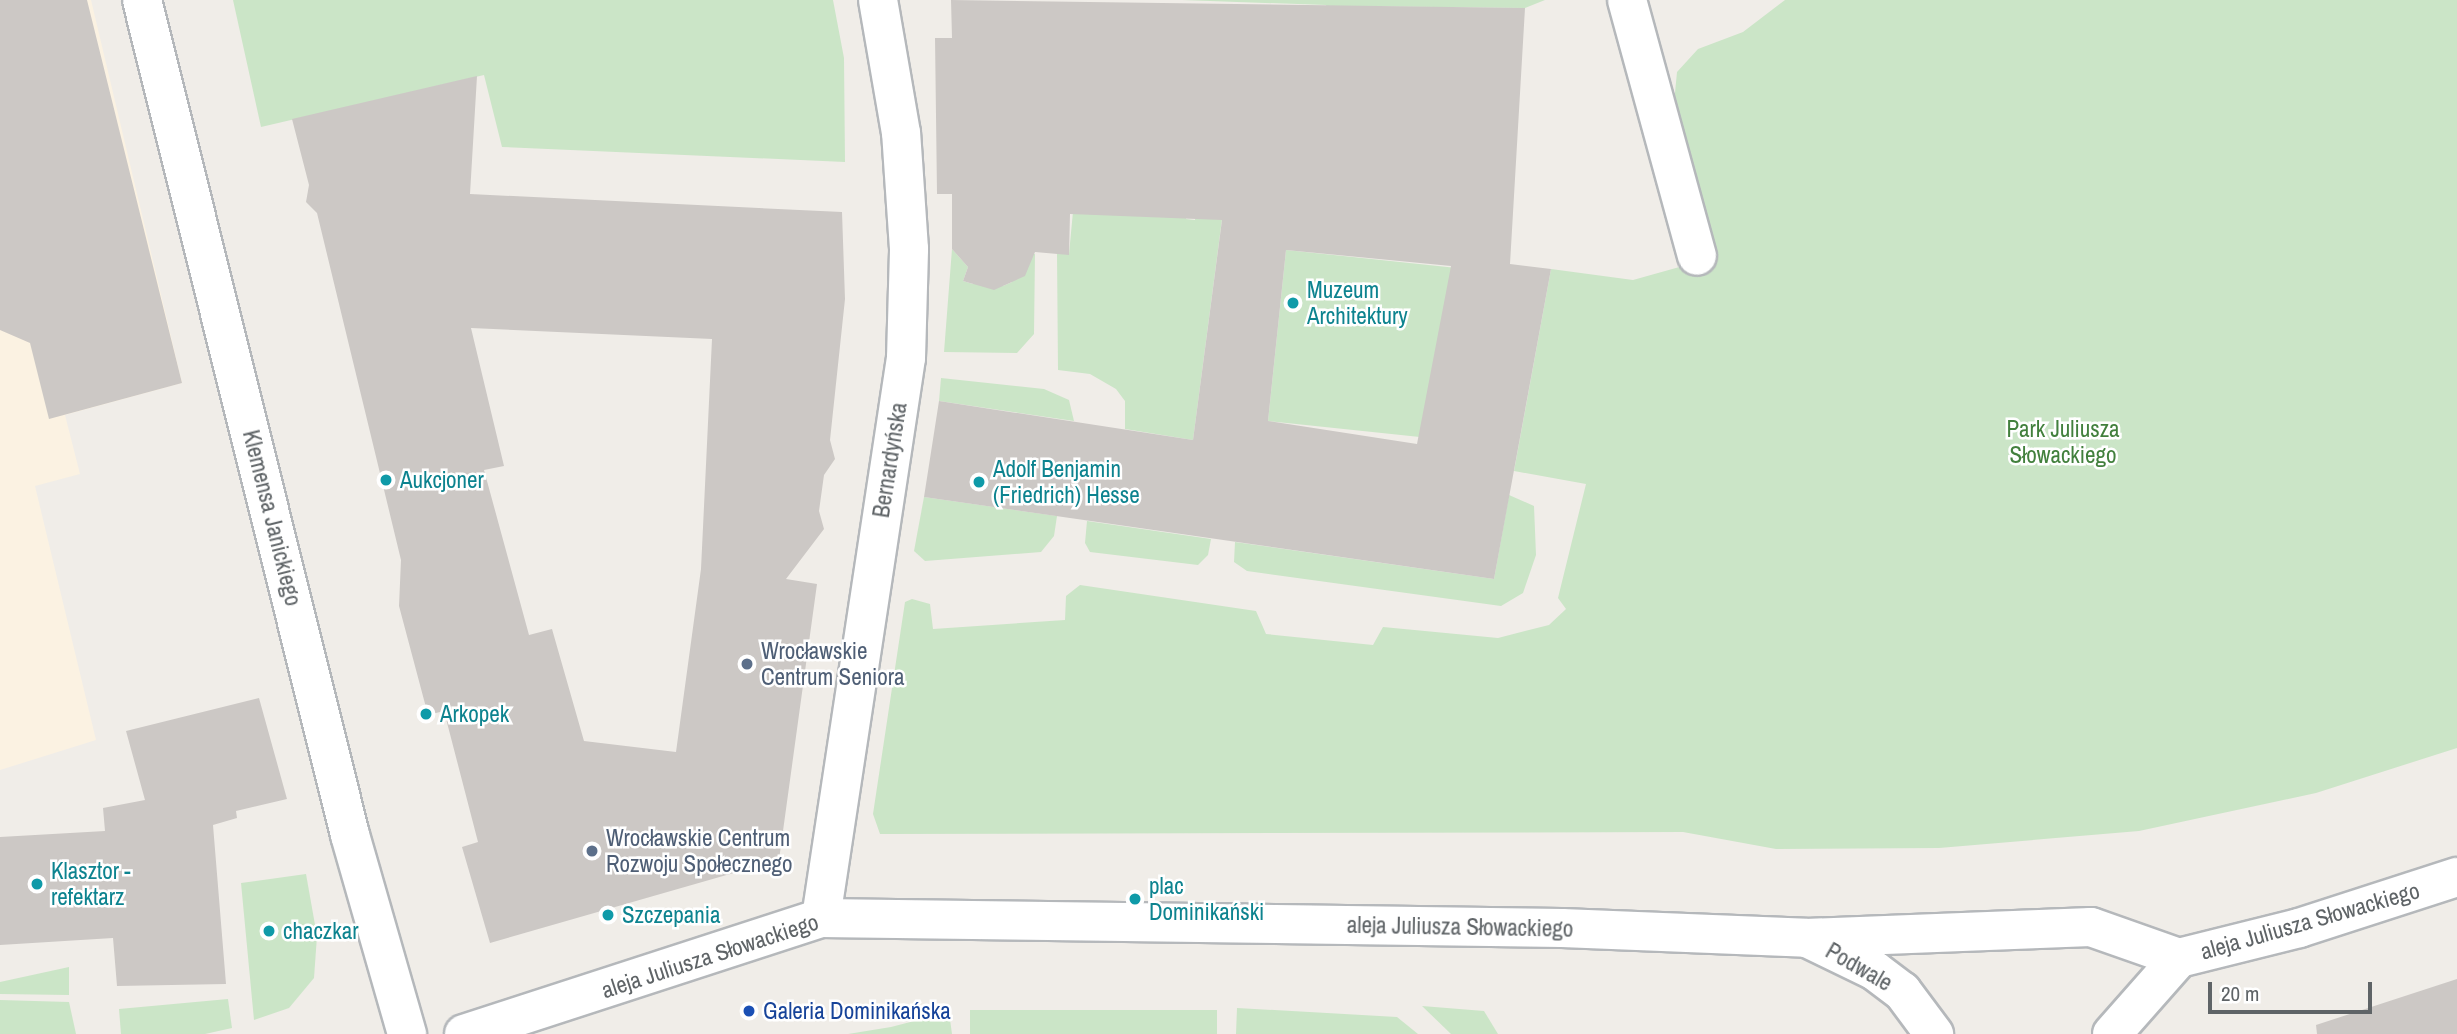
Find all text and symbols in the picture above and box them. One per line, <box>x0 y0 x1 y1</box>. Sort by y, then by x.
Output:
place label: Muzeum Architektury <box>1307 276 1408 330</box>
marker: Muzeum Architektury <box>1285 295 1301 311</box>
street label: Bernardyńska <box>867 400 913 520</box>
park label: Park Juliusza Słowackiego <box>2006 415 2120 469</box>
street label: Klemensa Janickiego <box>237 427 307 609</box>
place label: Adolf Benjamin (Friedrich) Hesse <box>993 455 1140 509</box>
place label: Aukcjoner <box>400 466 484 494</box>
marker: Aukcjoner <box>378 472 394 488</box>
marker: Adolf Benjamin (Friedrich) Hesse <box>971 474 987 490</box>
place label: Wrocławskie Centrum Seniora <box>761 637 905 691</box>
marker: Wrocławskie Centrum Seniora <box>739 656 755 672</box>
place label: Arkopek <box>440 700 509 728</box>
marker: Arkopek <box>418 706 434 722</box>
place label: Wrocławskie Centrum Rozwoju Społecznego <box>606 824 793 878</box>
marker: Wrocławskie Centrum Rozwoju Społecznego <box>584 843 600 859</box>
place label: Klasztor - refektarz <box>51 857 131 911</box>
place label: plac Dominikański <box>1149 872 1264 926</box>
marker: Klasztor - refektarz <box>29 876 45 892</box>
street label: aleja Juliusza Słowackiego <box>2197 877 2423 965</box>
marker: plac Dominikański <box>1127 891 1143 907</box>
place label: Szczepania <box>622 901 721 929</box>
marker: Szczepania <box>600 907 616 923</box>
street label: aleja Juliusza Słowackiego <box>598 908 822 1004</box>
street label: aleja Juliusza Słowackiego <box>1347 911 1573 943</box>
place label: chaczkar <box>283 917 358 945</box>
marker: chaczkar <box>261 923 277 939</box>
street label: Podwale <box>1821 937 1897 997</box>
scale bar <box>2212 968 2376 1012</box>
text: 20 m <box>2221 979 2259 1008</box>
place label: Galeria Dominikańska <box>763 997 951 1025</box>
marker: Galeria Dominikańska <box>741 1003 757 1019</box>

